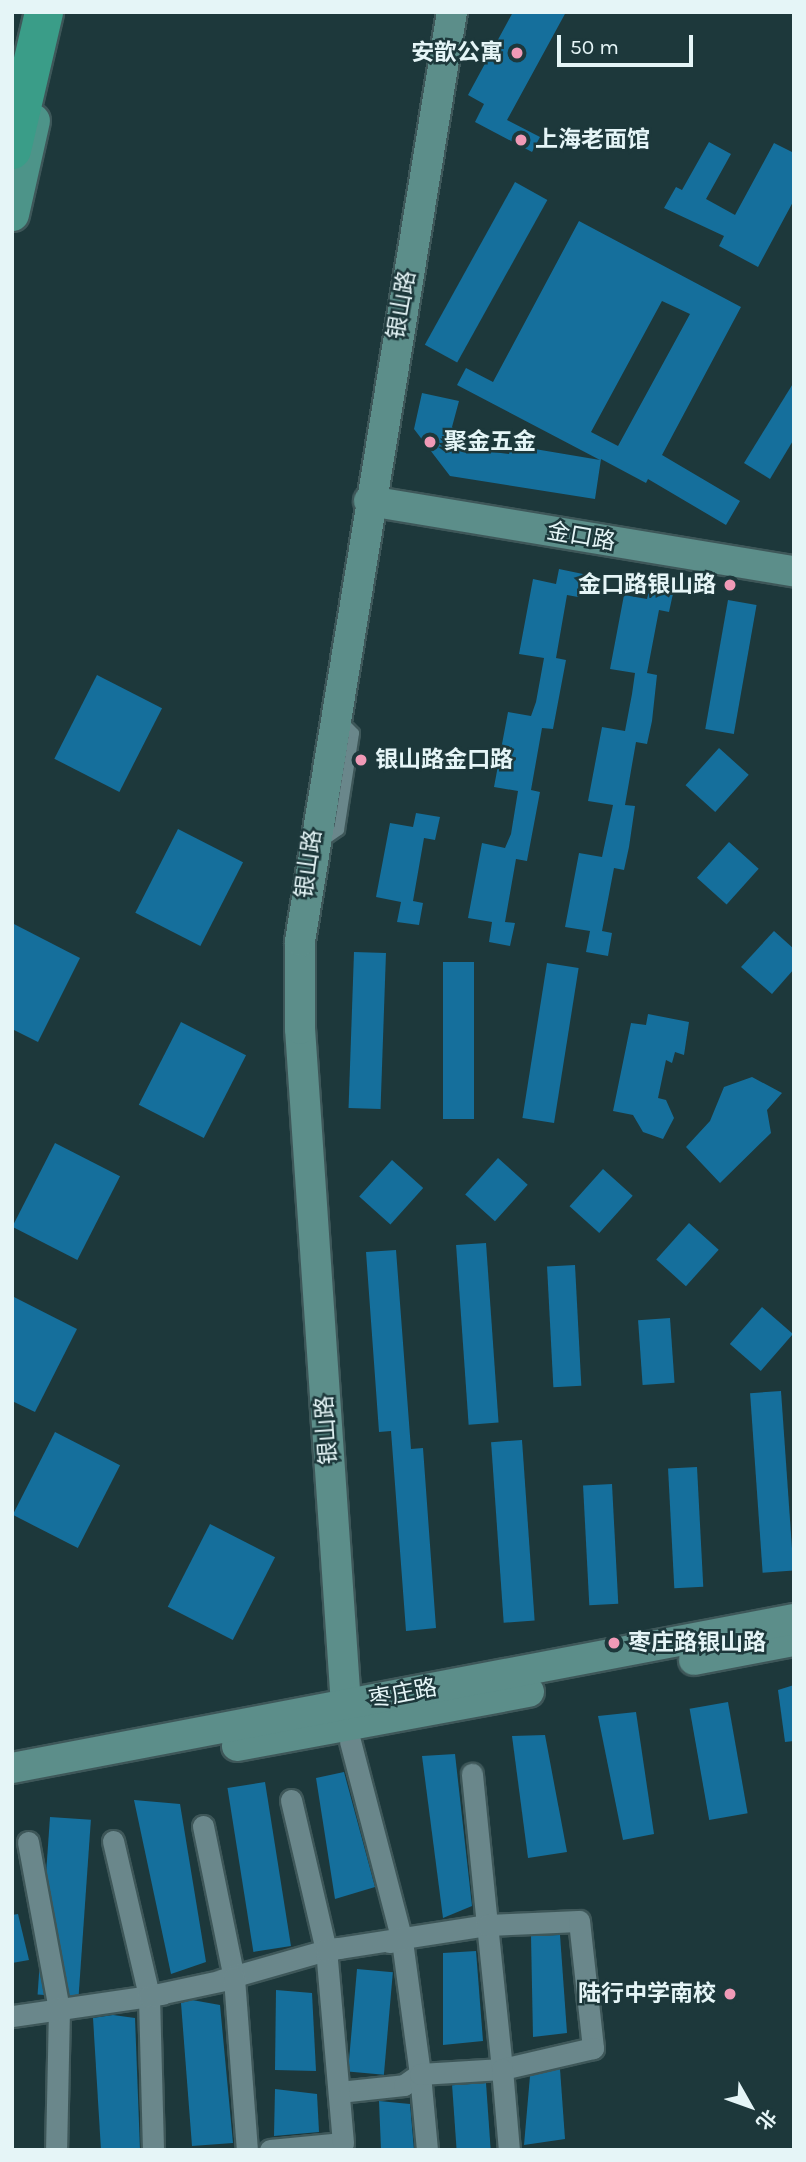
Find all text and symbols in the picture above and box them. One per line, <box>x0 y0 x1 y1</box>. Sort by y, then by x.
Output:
scale bar <box>561 21 698 65</box>
text: 50 m <box>570 35 619 59</box>
place label: 安歆公寓 <box>411 39 503 67</box>
marker: 安歆公寓 <box>509 45 525 61</box>
place label: 上海老面馆 <box>535 126 650 154</box>
marker: 上海老面馆 <box>513 132 529 148</box>
street label: 银山路 <box>382 269 422 341</box>
place label: 聚金五金 <box>444 428 536 456</box>
marker: 聚金五金 <box>422 434 438 450</box>
street label: 金口路 <box>545 517 617 557</box>
place label: 金口路银山路 <box>578 571 716 599</box>
marker: 金口路银山路 <box>722 577 738 593</box>
place label: 银山路金口路 <box>375 746 513 774</box>
marker: 银山路金口路 <box>353 752 369 768</box>
street label: 银山路 <box>291 828 327 900</box>
street label: 银山路 <box>311 1395 343 1465</box>
place label: 枣庄路银山路 <box>628 1629 766 1657</box>
marker: 枣庄路银山路 <box>606 1635 622 1651</box>
street label: 枣庄路 <box>367 1674 439 1714</box>
place label: 陆行中学南校 <box>578 1980 716 2008</box>
marker: 陆行中学南校 <box>722 1986 738 2002</box>
north arrow <box>715 2071 785 2141</box>
text: 北 <box>752 2105 781 2134</box>

